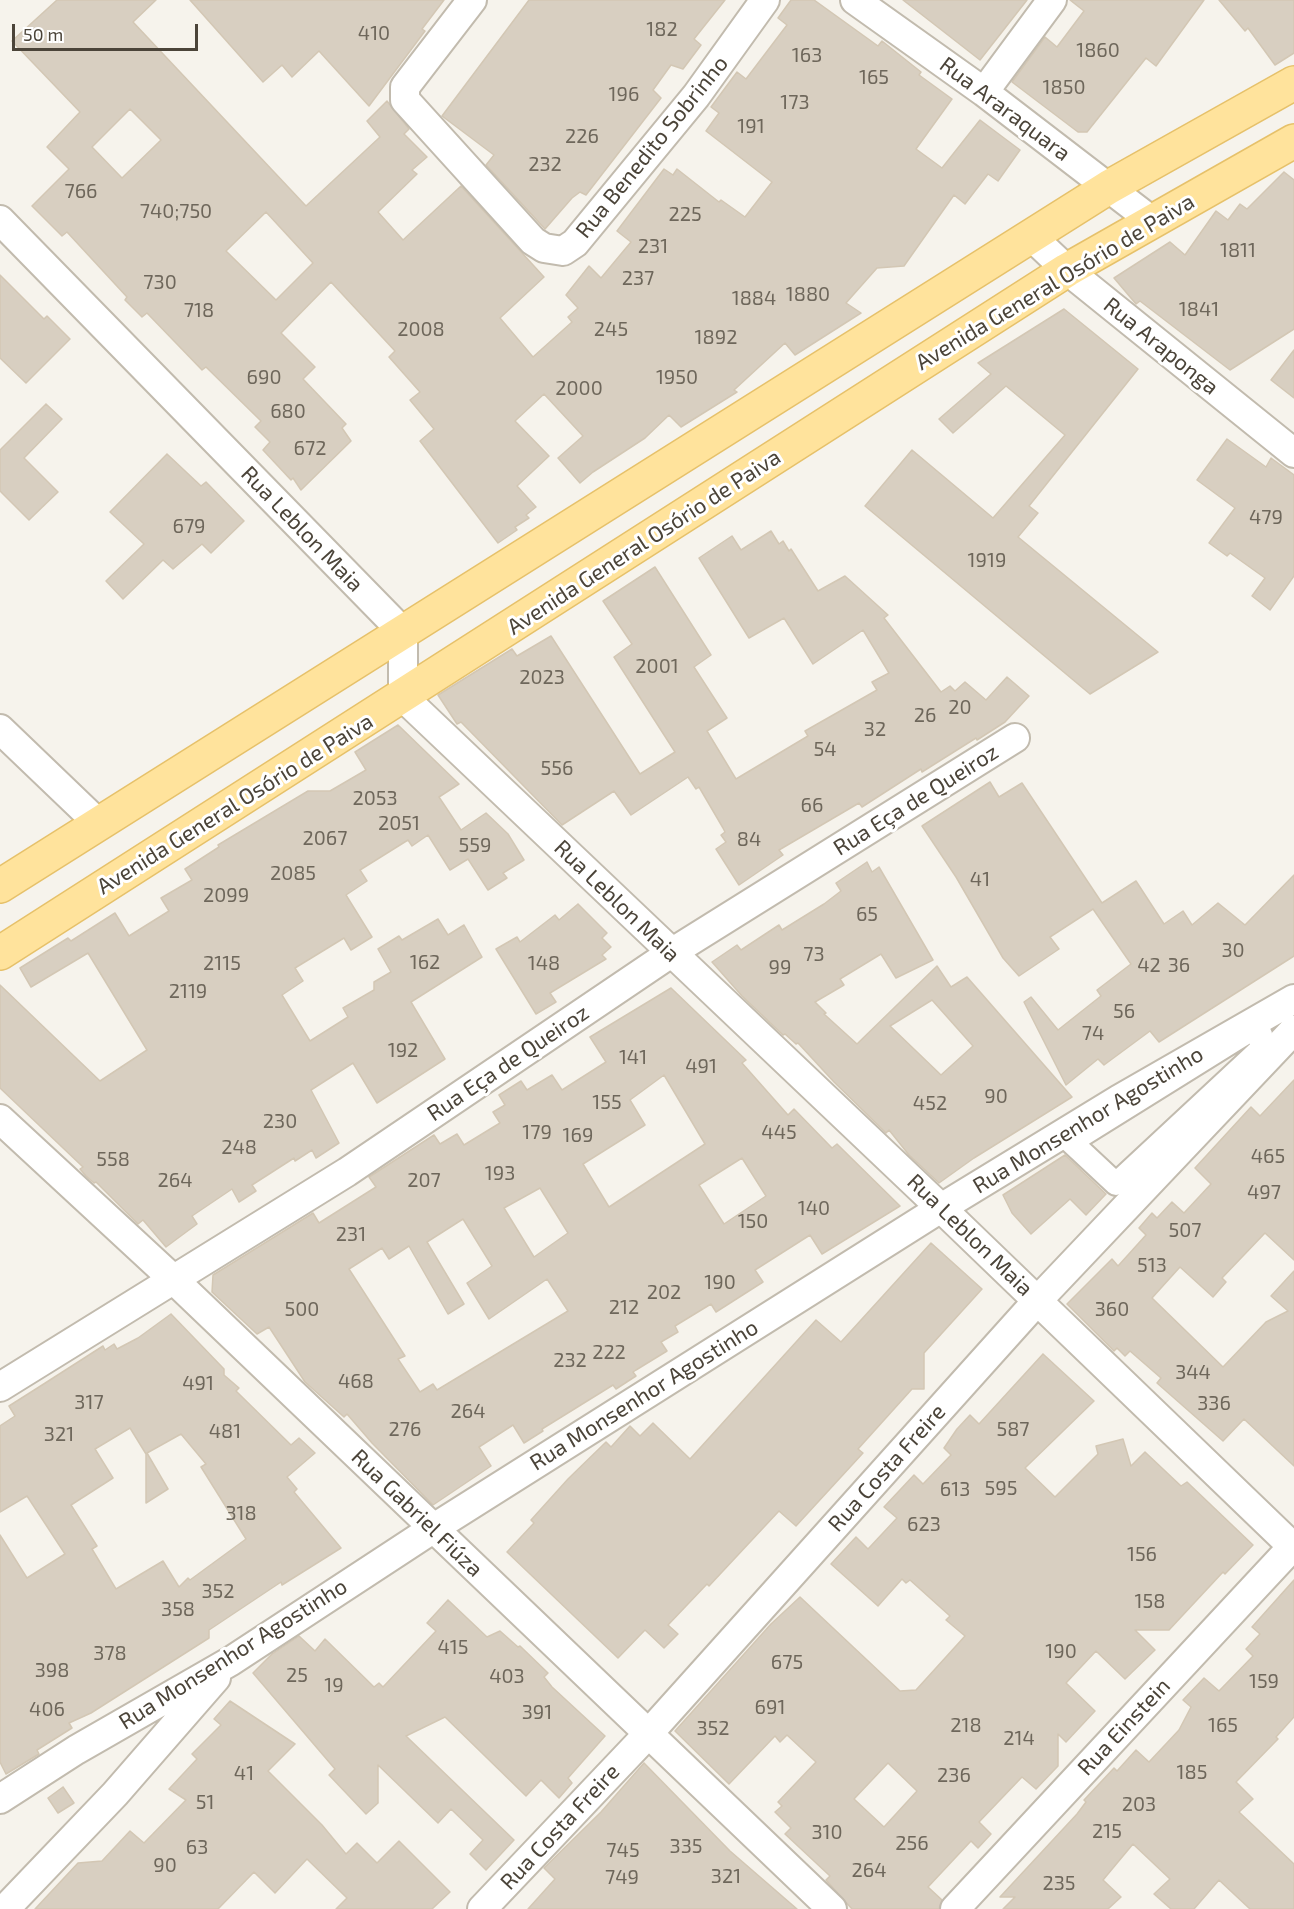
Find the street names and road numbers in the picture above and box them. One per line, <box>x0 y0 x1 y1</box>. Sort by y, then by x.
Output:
street label: Rua Benedito Sobrinho <box>570 51 734 243</box>
street label: Rua Araraquara <box>934 51 1076 167</box>
street label: Avenida General Osório de Paiva <box>911 188 1199 376</box>
street label: Rua Araponga <box>1098 292 1224 400</box>
street label: Avenida General Osório de Paiva <box>502 444 786 640</box>
street label: Rua Leblon Maia <box>235 461 369 597</box>
street label: Avenida General Osório de Paiva <box>92 708 378 900</box>
street label: Rua Eça de Queiroz <box>829 739 1003 861</box>
street label: Rua Leblon Maia <box>549 834 685 968</box>
street label: Rua Eça de Queiroz <box>422 999 594 1127</box>
street label: Rua Monsenhor Agostinho <box>968 1041 1208 1199</box>
street label: Rua Leblon Maia <box>902 1168 1038 1302</box>
street label: Rua Monsenhor Agostinho <box>525 1314 763 1476</box>
street label: Rua Costa Freire <box>823 1399 951 1537</box>
street label: Rua Gabriel Fiúza <box>346 1444 488 1582</box>
street label: Rua Monsenhor Agostinho <box>114 1573 352 1735</box>
street label: Rua Einstein <box>1072 1673 1176 1781</box>
street label: Rua Costa Freire <box>495 1759 625 1895</box>

